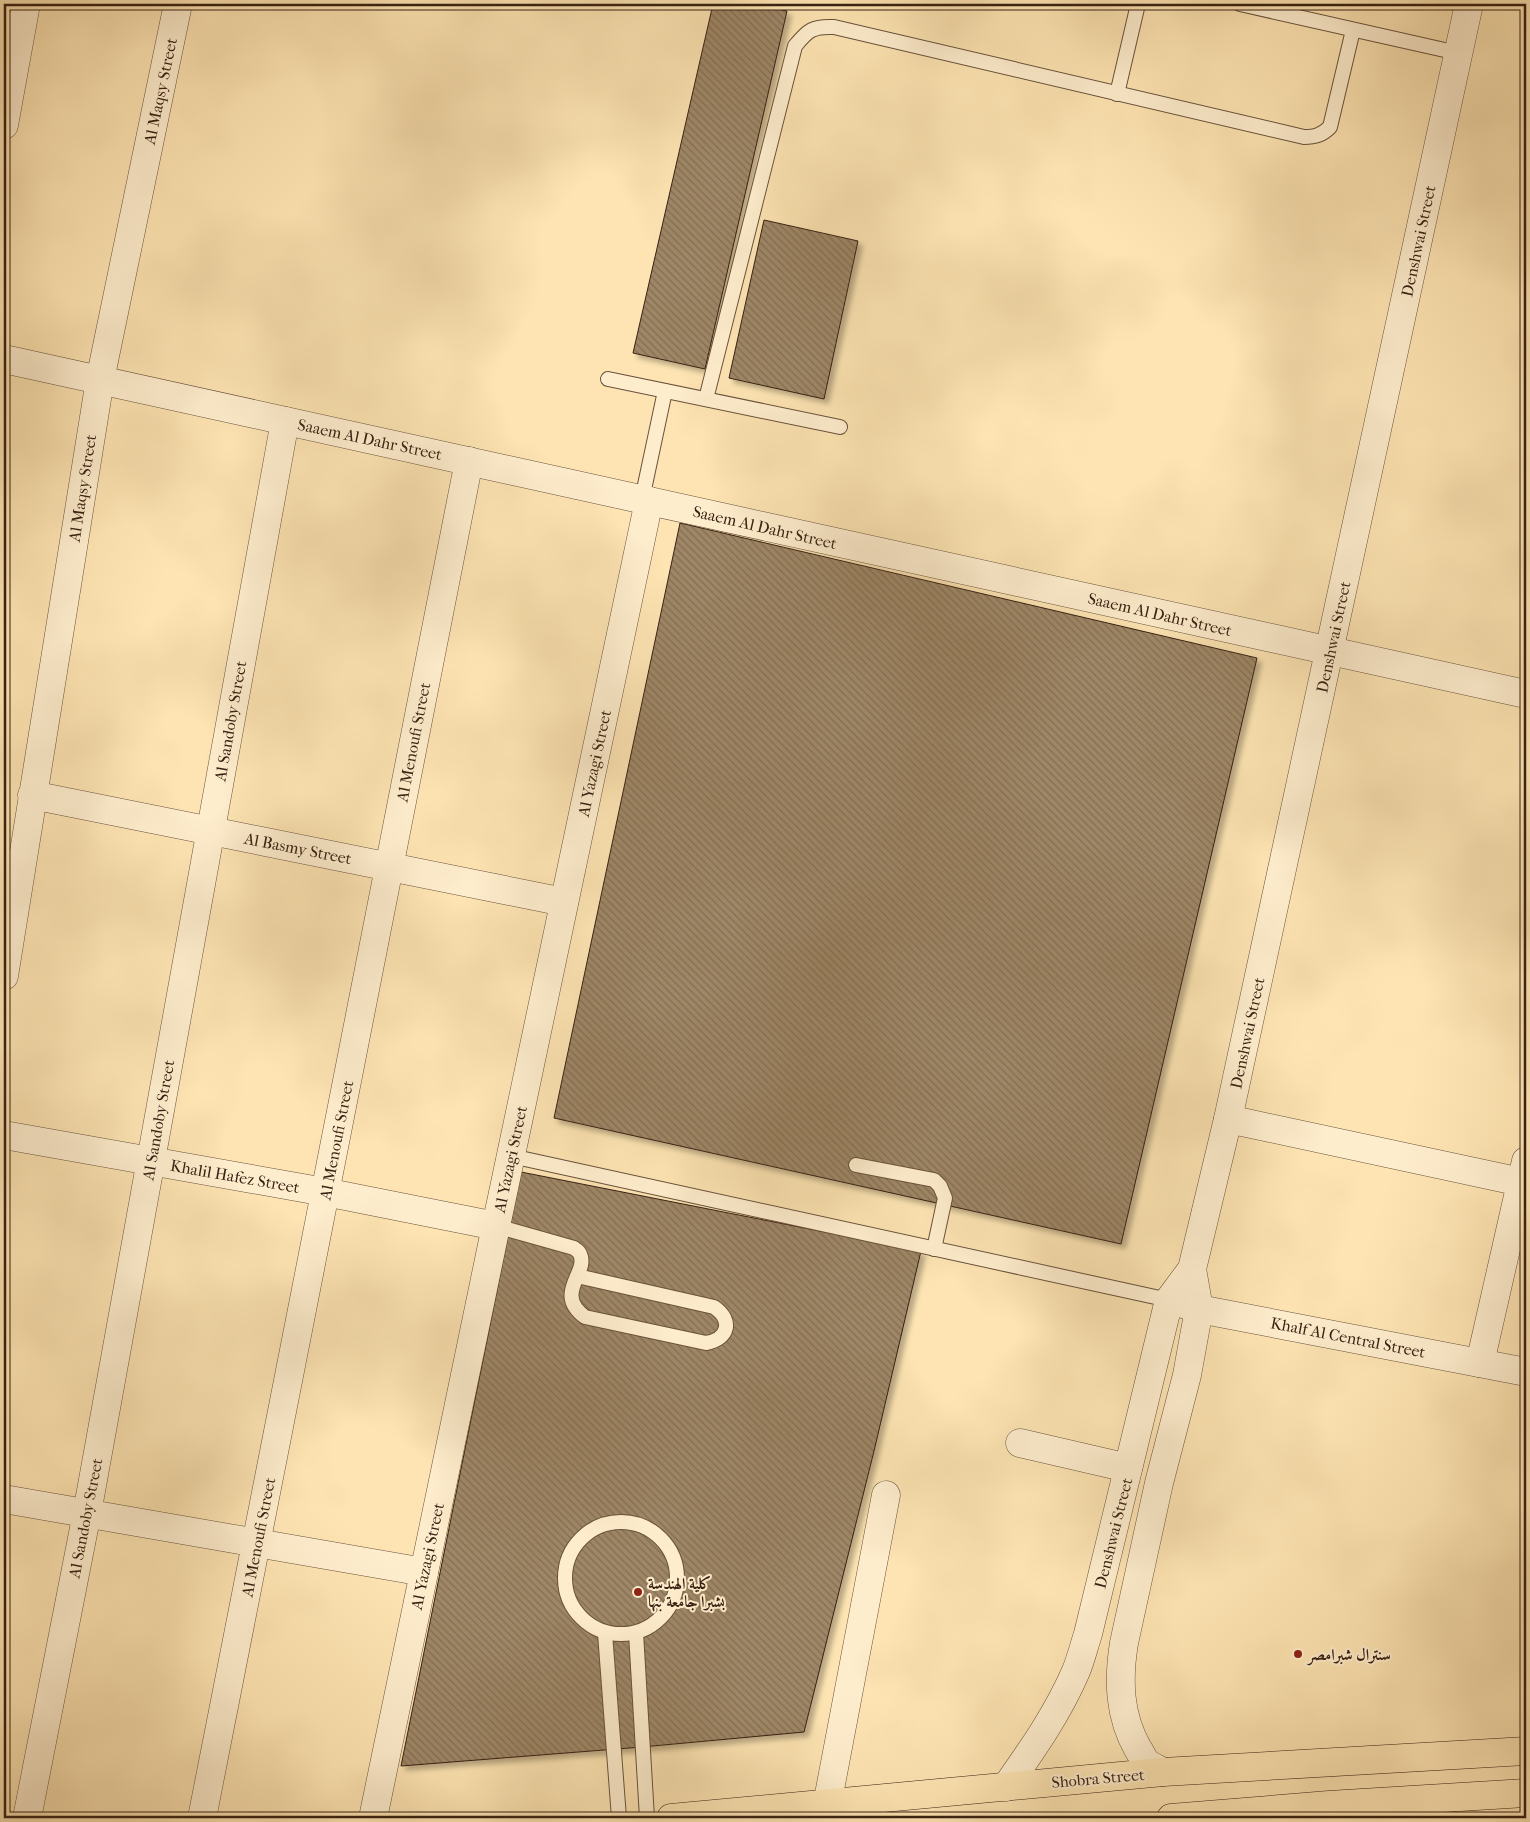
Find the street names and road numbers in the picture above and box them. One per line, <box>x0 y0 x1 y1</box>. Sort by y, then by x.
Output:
street label: Al Maqsy Street <box>140 36 181 147</box>
street label: Denshwai Street <box>1397 183 1440 299</box>
street label: Saaem Al Dahr Street <box>296 415 444 464</box>
street label: Al Maqsy Street <box>64 433 100 544</box>
street label: Saaem Al Dahr Street <box>691 502 839 553</box>
street label: Denshwai Street <box>1312 579 1355 695</box>
street label: Saaem Al Dahr Street <box>1086 589 1234 640</box>
street label: Al Sandoby Street <box>210 659 250 784</box>
street label: Al Menoufi Street <box>392 680 434 804</box>
street label: Al Yazagi Street <box>574 708 615 819</box>
street label: Al Basmy Street <box>242 829 353 868</box>
street label: Denshwai Street <box>1226 975 1269 1091</box>
street label: Al Sandoby Street <box>138 1058 178 1183</box>
street label: Al Menoufi Street <box>315 1078 357 1202</box>
street label: Al Yazagi Street <box>490 1104 531 1215</box>
street label: Khalil Hafez Street <box>169 1156 301 1197</box>
street label: Khalf Al Central Street <box>1269 1313 1427 1362</box>
street label: Al Sandoby Street <box>64 1456 107 1581</box>
street label: Al Menoufi Street <box>237 1475 279 1599</box>
street label: Denshwai Street <box>1091 1476 1136 1590</box>
street label: Al Yazagi Street <box>407 1501 448 1612</box>
street label: Shobra Street <box>1051 1765 1146 1792</box>

